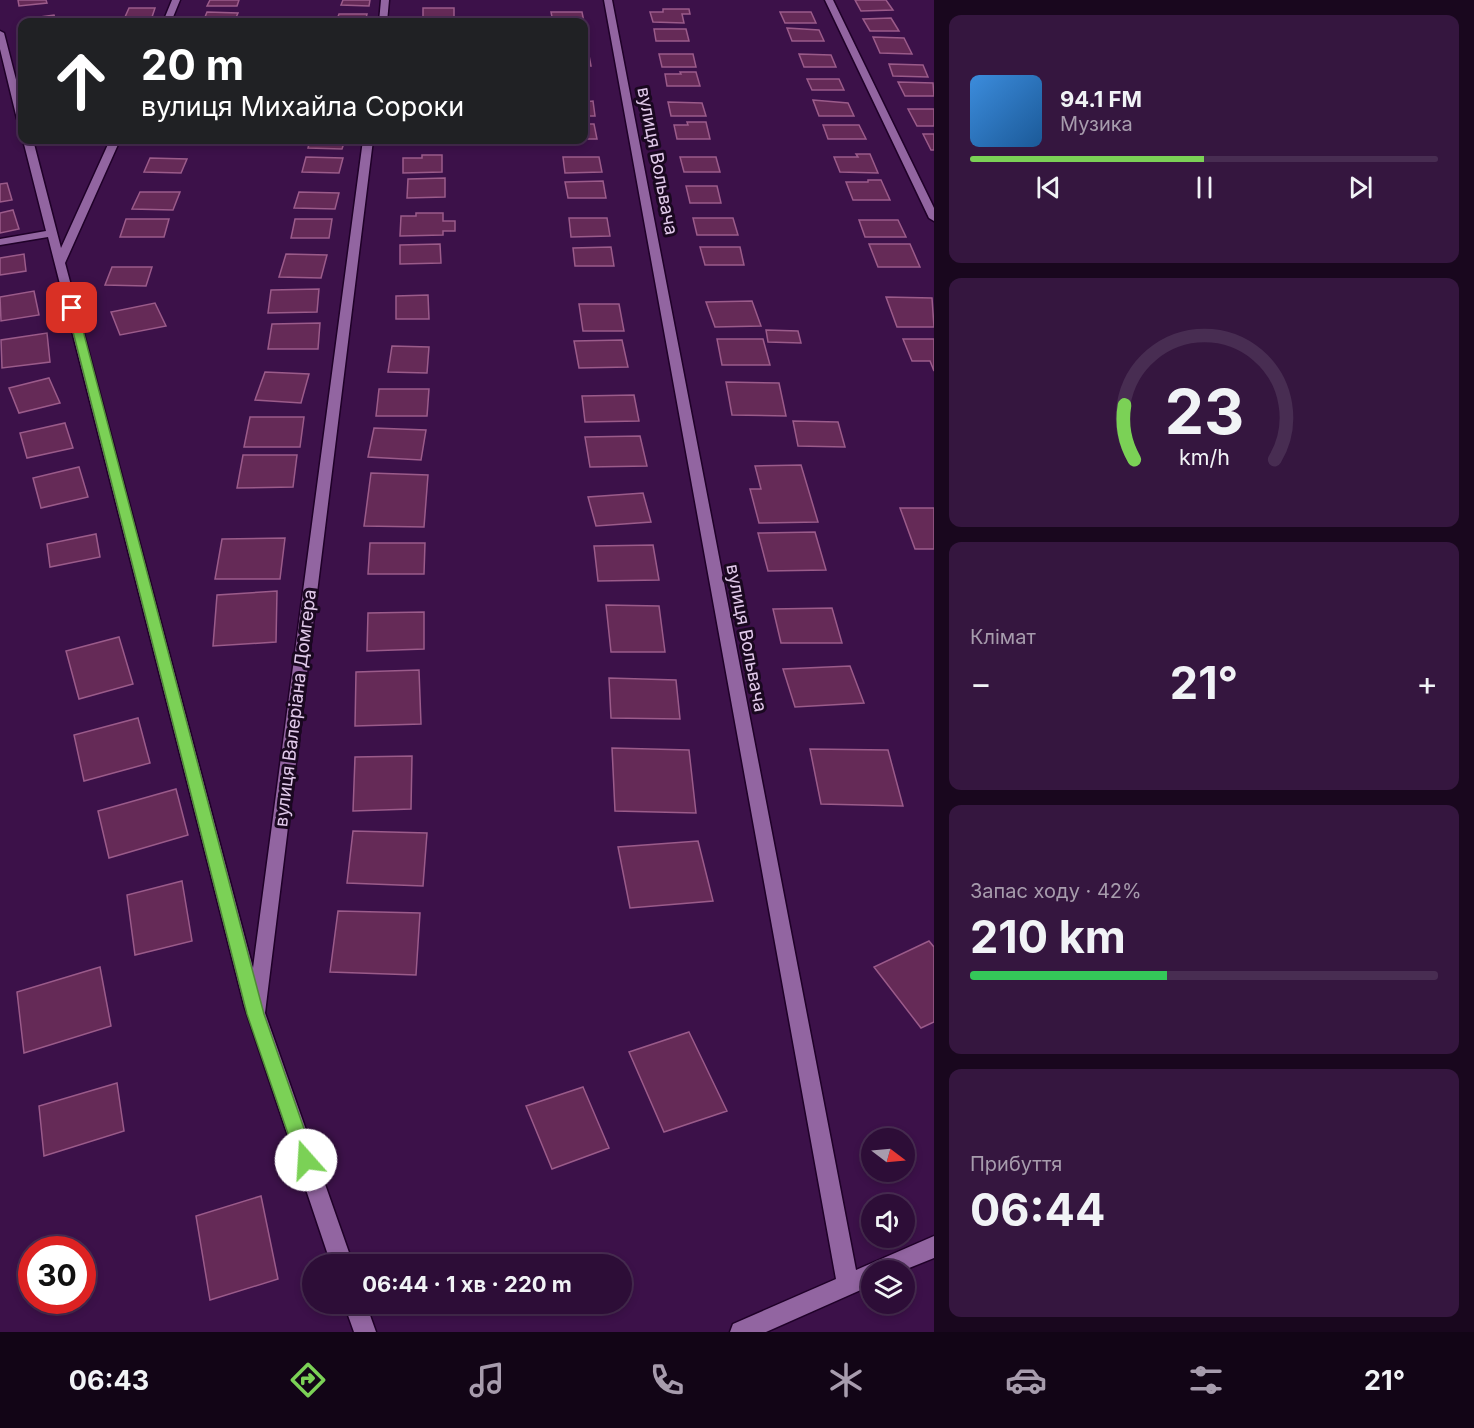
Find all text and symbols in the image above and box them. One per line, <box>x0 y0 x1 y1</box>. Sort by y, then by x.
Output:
text: 20 m <box>141 39 244 90</box>
icon: ahead <box>42 42 120 120</box>
street label: вулиця Вольвача <box>633 85 683 237</box>
text: 94.1 FM <box>1060 86 1142 112</box>
text: вулиця Михайла Сороки <box>141 90 464 123</box>
text: Музика <box>1060 112 1133 136</box>
icon: previous <box>1032 171 1065 204</box>
icon: pause <box>1188 171 1221 204</box>
icon: next <box>1344 171 1377 204</box>
pin <box>46 282 97 333</box>
icon: arrive <box>55 291 88 324</box>
text: 23 <box>1164 374 1244 449</box>
text: km/h <box>1179 444 1229 470</box>
street label: вулиця Вольвача <box>722 562 772 714</box>
street label: вулиця Валеріана Домгера <box>270 588 320 828</box>
text: Клімат <box>970 625 1036 649</box>
text: 21° <box>1170 655 1238 710</box>
text: − <box>970 663 992 703</box>
text: + <box>1416 663 1438 703</box>
text: Запас ходу · 42% <box>970 879 1142 903</box>
text: 210 km <box>970 909 1126 964</box>
position arrow <box>274 1128 338 1192</box>
north arrow <box>861 1128 915 1182</box>
map controls <box>861 1128 915 1314</box>
text: Прибуття <box>970 1152 1062 1176</box>
text: 06:44 <box>970 1182 1105 1237</box>
button: sound <box>861 1194 915 1248</box>
speed limit sign: 30 <box>18 1236 96 1314</box>
button: layers <box>861 1260 915 1314</box>
text: 06:44 · 1 хв · 220 m <box>362 1271 572 1297</box>
icon: directions <box>287 1359 329 1401</box>
icon: music <box>466 1359 508 1401</box>
icon: phone <box>646 1359 688 1401</box>
icon: climate <box>825 1359 867 1401</box>
icon: car <box>1005 1359 1047 1401</box>
icon: filters <box>1185 1359 1227 1401</box>
text: 06:43 <box>69 1364 149 1397</box>
text: 21° <box>1364 1364 1405 1397</box>

